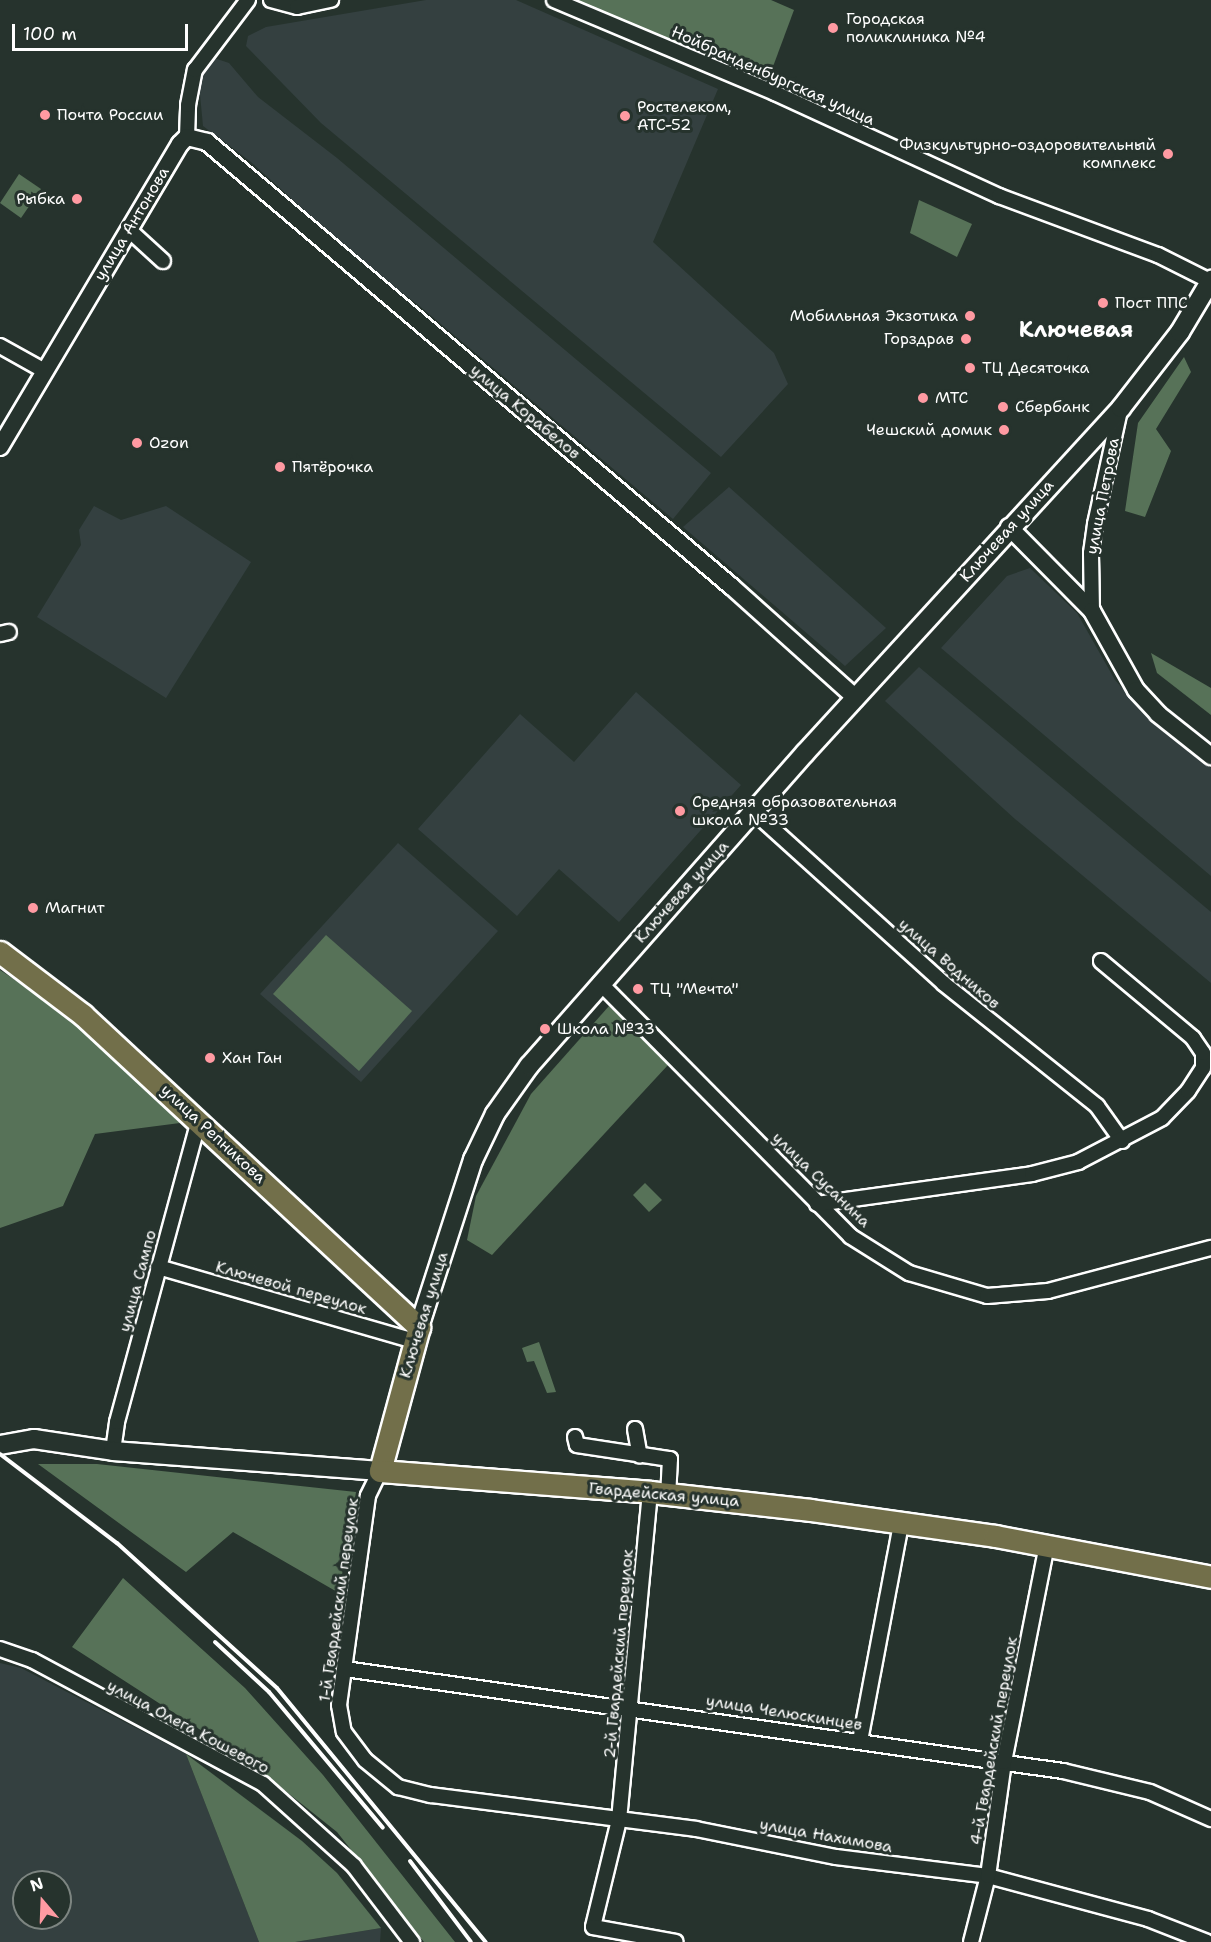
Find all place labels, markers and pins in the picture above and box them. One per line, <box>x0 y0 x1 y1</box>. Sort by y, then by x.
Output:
place label: Городская поликлиника №4 <box>846 9 986 47</box>
marker: Городская поликлиника №4 <box>824 19 842 37</box>
place label: Ростелеком, АТС-52 <box>637 97 732 135</box>
place label: Почта России <box>57 105 163 125</box>
marker: Почта России <box>38 108 52 122</box>
marker: Ростелеком, АТС-52 <box>618 109 632 123</box>
place label: Физкультурно-оздоровительный комплекс <box>899 135 1156 173</box>
marker: Физкультурно-оздоровительный комплекс <box>1161 147 1175 161</box>
place label: Рыбка <box>16 189 65 209</box>
marker: Рыбка <box>70 192 84 206</box>
place label: Пост ППС <box>1115 293 1188 313</box>
marker: Пост ППС <box>1096 296 1110 310</box>
place label: Мобильная Экзотика <box>790 306 958 326</box>
marker: Мобильная Экзотика <box>963 309 977 323</box>
place label: Горздрав <box>884 329 954 349</box>
marker: Горздрав <box>959 332 973 346</box>
place label: ТЦ Десяточка <box>982 358 1089 378</box>
marker: ТЦ Десяточка <box>963 361 977 375</box>
place label: МТС <box>935 388 968 408</box>
marker: МТС <box>916 391 930 405</box>
place label: Сбербанк <box>1015 397 1090 417</box>
marker: Сбербанк <box>996 400 1010 414</box>
place label: Чешский домик <box>866 420 992 440</box>
marker: Чешский домик <box>997 423 1011 437</box>
place label: Ozon <box>149 433 189 453</box>
marker: Ozon <box>130 436 144 450</box>
place label: Пятёрочка <box>292 457 373 477</box>
marker: Пятёрочка <box>273 460 287 474</box>
place label: Средняя образовательная школа №33 <box>692 792 897 830</box>
marker: Средняя образовательная школа №33 <box>673 804 687 818</box>
place label: Магнит <box>45 898 105 918</box>
marker: Магнит <box>26 901 40 915</box>
place label: ТЦ "Мечта" <box>650 979 739 999</box>
marker: ТЦ "Мечта" <box>631 982 645 996</box>
place label: Школа №33 <box>557 1019 655 1039</box>
marker: Школа №33 <box>538 1022 552 1036</box>
place label: Хан Ган <box>222 1048 282 1068</box>
marker: Хан Ган <box>203 1051 217 1065</box>

